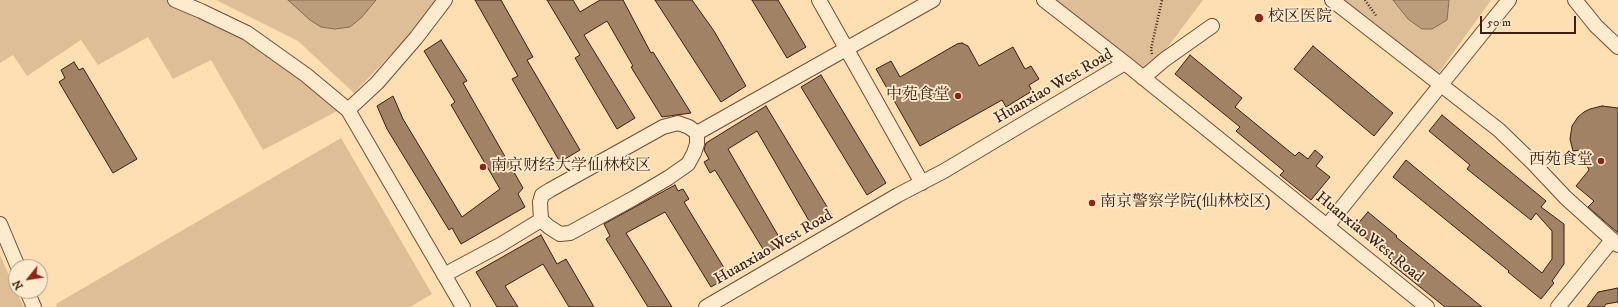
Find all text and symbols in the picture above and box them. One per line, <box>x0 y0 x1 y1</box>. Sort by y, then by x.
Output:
place label: 校区医院 <box>1268 8 1332 28</box>
scale bar <box>1482 8 1578 34</box>
marker: 校区医院 <box>1253 12 1265 24</box>
text: 50 m <box>1487 15 1511 30</box>
street label: Huanxiao West Road <box>991 45 1117 129</box>
place label: 中苑食堂 <box>886 86 950 106</box>
marker: 中苑食堂 <box>953 91 963 101</box>
place label: 西苑食堂 <box>1529 151 1593 171</box>
marker: 西苑食堂 <box>1596 156 1606 166</box>
place label: 南京财经大学仙林校区 <box>491 157 651 177</box>
marker: 南京财经大学仙林校区 <box>478 162 488 172</box>
street label: Huanxiao West Road <box>1311 189 1427 287</box>
place label: 南京警察学院(仙林校区) <box>1100 193 1271 213</box>
marker: 南京警察学院(仙林校区) <box>1087 198 1097 208</box>
street label: Huanxiao West Road <box>711 206 837 290</box>
north arrow <box>8 259 48 299</box>
text: N <box>10 277 27 292</box>

